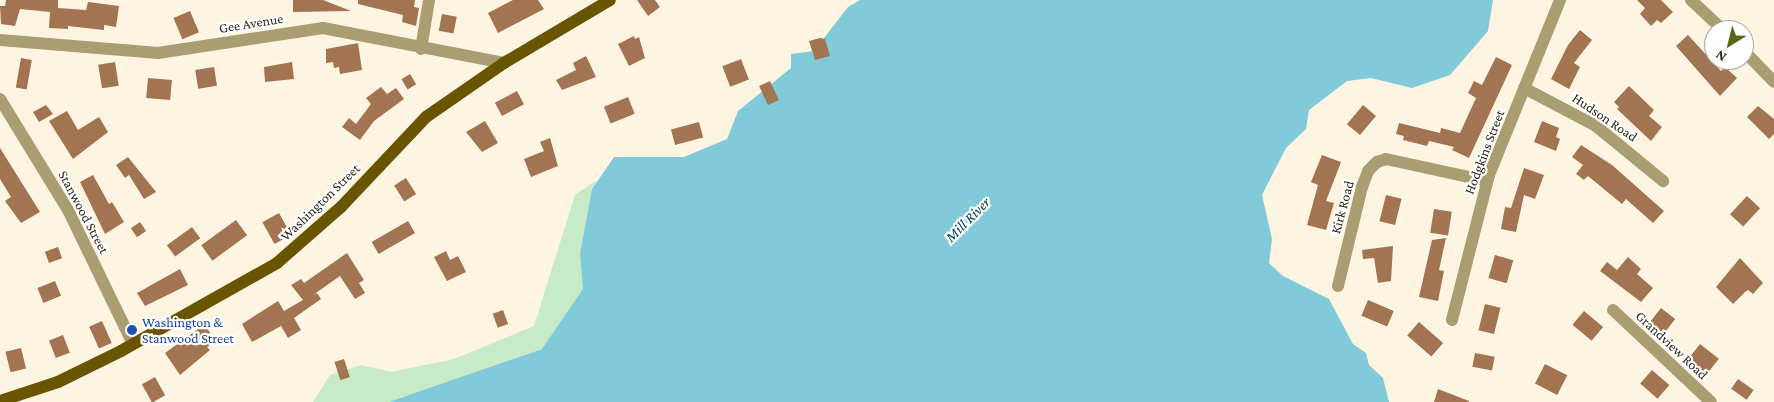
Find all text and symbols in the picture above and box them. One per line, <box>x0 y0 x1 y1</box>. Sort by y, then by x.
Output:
street label: Gee Avenue <box>218 10 284 36</box>
north arrow <box>1704 20 1754 70</box>
text: N <box>1712 47 1729 66</box>
street label: Hudson Road <box>1569 89 1641 145</box>
street label: Hodgkins Street <box>1460 107 1508 197</box>
street label: Washington Street <box>277 160 363 244</box>
street label: Stanwood Street <box>55 167 113 257</box>
street label: Kirk Road <box>1327 179 1357 235</box>
water label: Mill River <box>942 194 994 246</box>
street label: Grandview Road <box>1632 307 1712 383</box>
place label: Washington & Stanwood Street <box>142 314 234 347</box>
marker: Washington & Stanwood Street <box>126 324 138 336</box>

